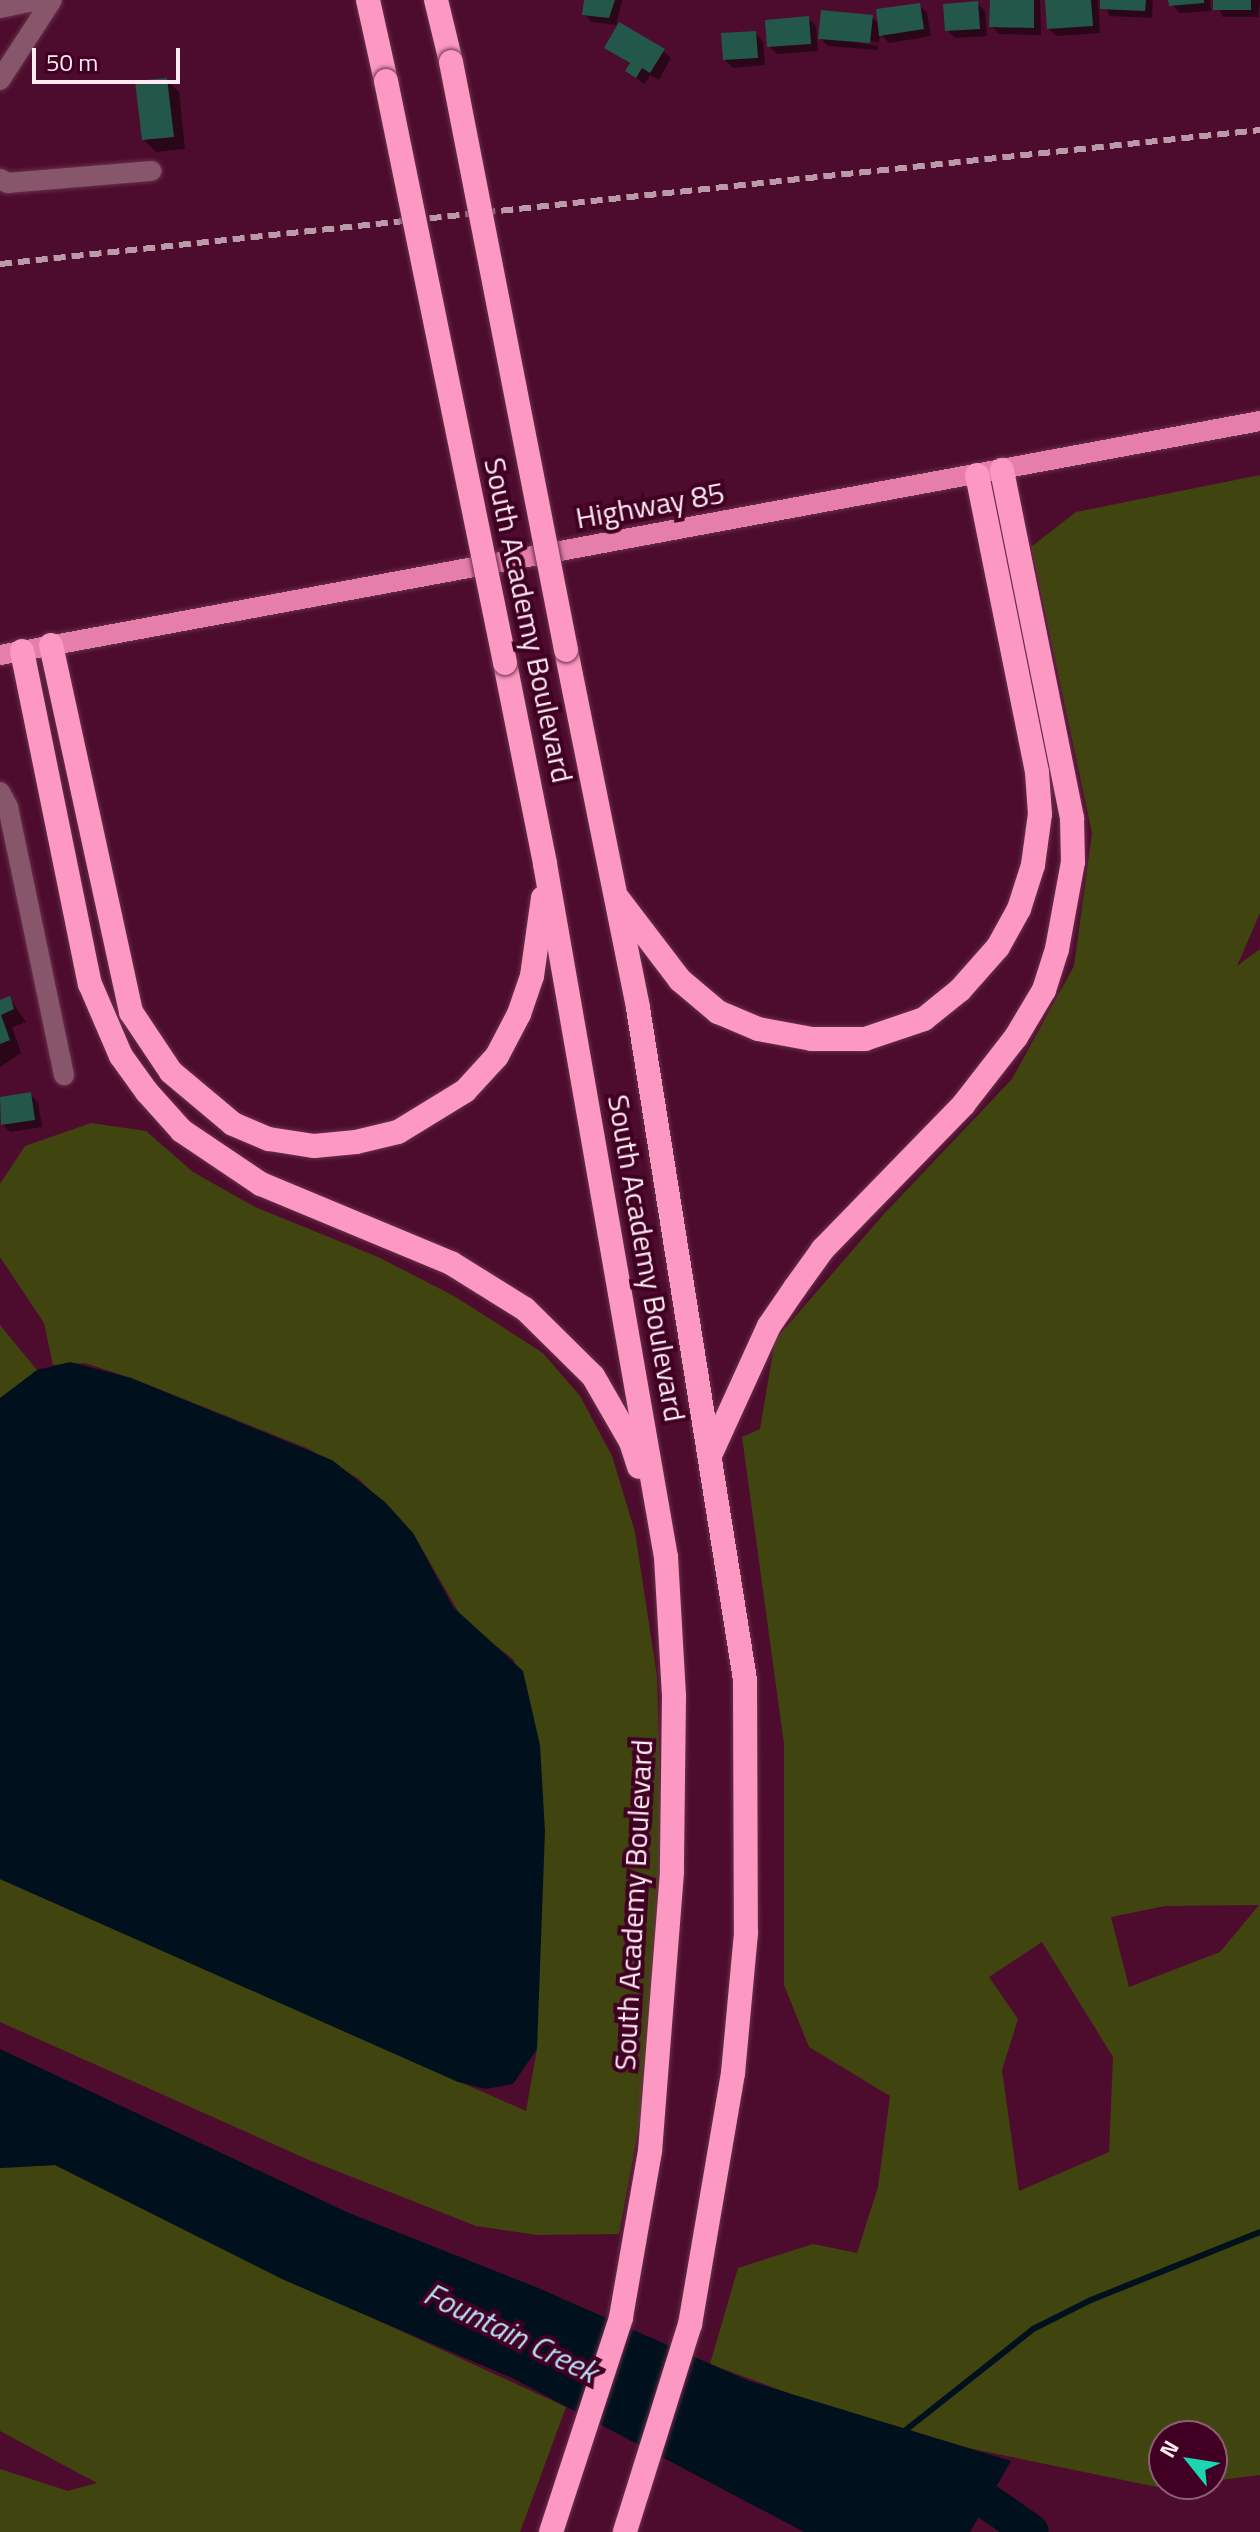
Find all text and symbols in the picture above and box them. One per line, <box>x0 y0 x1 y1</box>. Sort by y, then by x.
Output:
scale bar <box>36 32 184 82</box>
text: 50 m <box>46 44 98 80</box>
street label: South Academy Boulevard <box>477 454 581 786</box>
street label: Highway 85 <box>573 474 727 536</box>
street label: South Academy Boulevard <box>601 1092 693 1424</box>
street label: South Academy Boulevard <box>606 1739 660 2071</box>
water label: Fountain Creek <box>418 2274 604 2390</box>
north arrow <box>1148 2420 1228 2500</box>
text: N <box>1150 2434 1187 2464</box>

